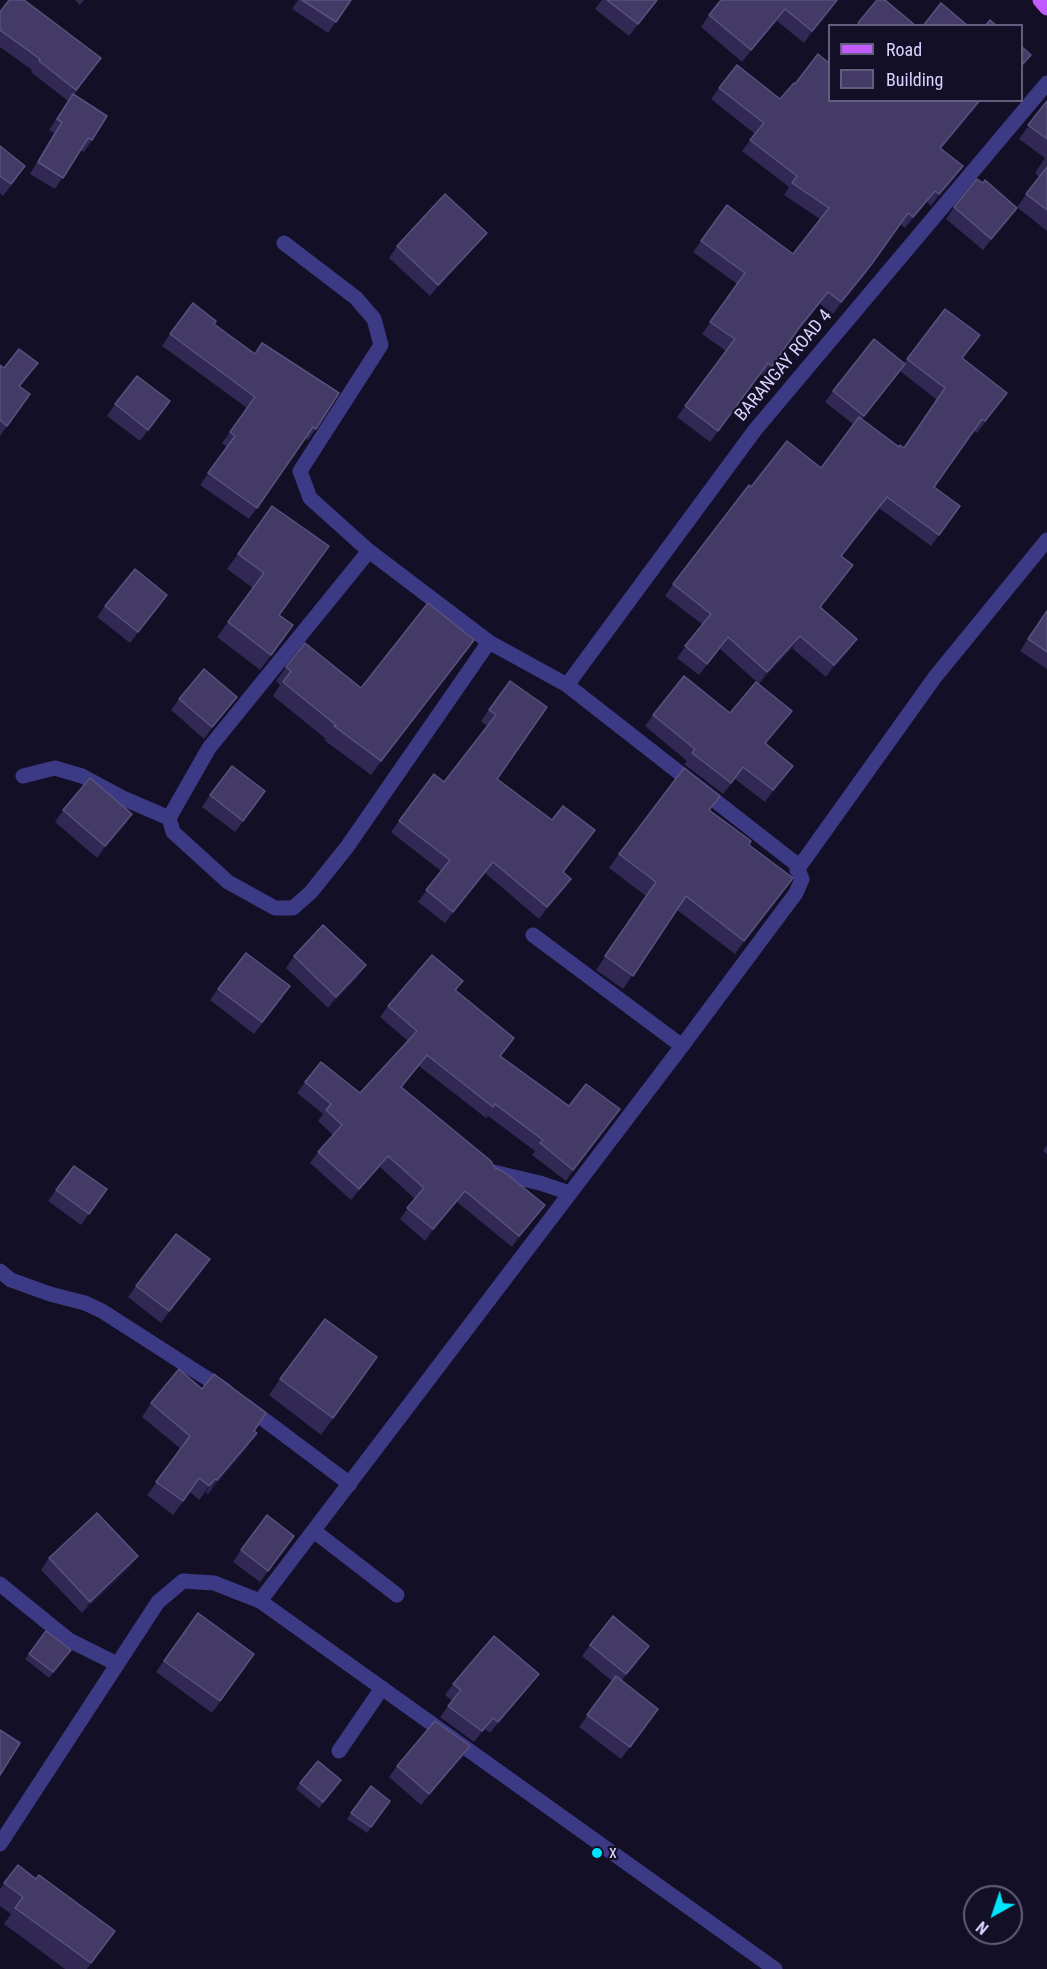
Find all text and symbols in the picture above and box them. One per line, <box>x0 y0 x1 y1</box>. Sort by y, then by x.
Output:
legend <box>828 24 1023 102</box>
text: Road <box>886 39 922 60</box>
text: Building <box>886 69 943 90</box>
street label: BARANGAY ROAD 4 <box>731 306 837 426</box>
place label: x <box>609 1842 617 1864</box>
marker: x <box>590 1846 604 1860</box>
north arrow <box>963 1885 1023 1945</box>
text: N <box>973 1917 992 1938</box>

